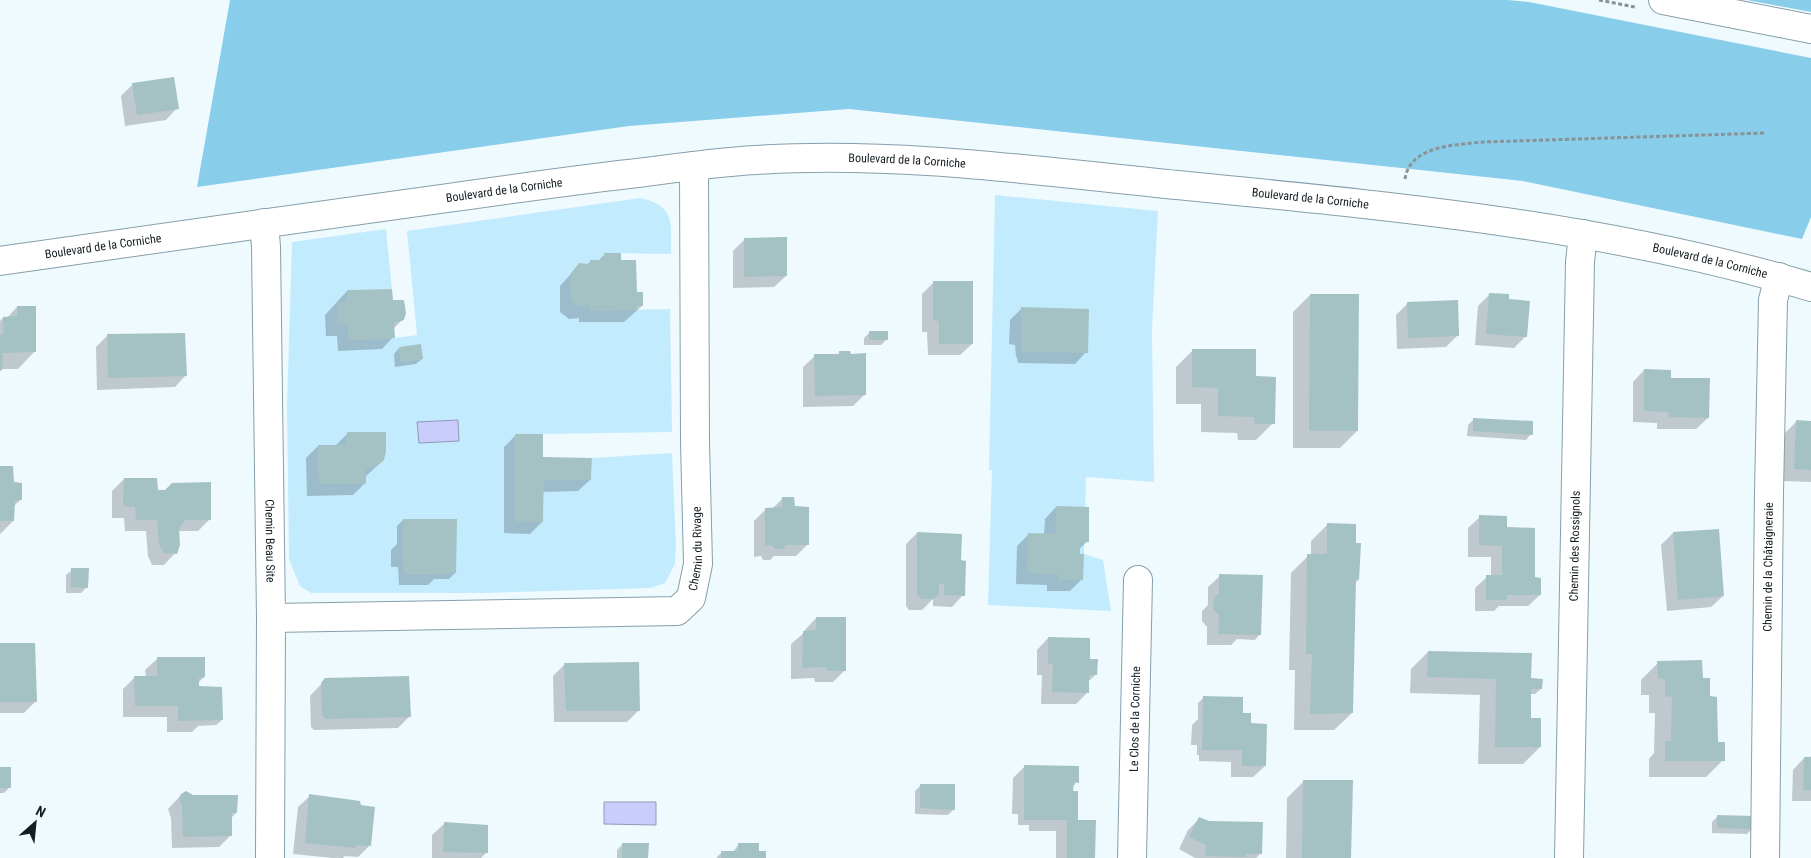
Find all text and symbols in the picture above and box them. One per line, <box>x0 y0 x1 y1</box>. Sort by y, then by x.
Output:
street label: Boulevard de la Corniche <box>848 151 967 171</box>
street label: Boulevard de la Corniche <box>445 175 564 205</box>
street label: Boulevard de la Corniche <box>1251 185 1370 212</box>
street label: Boulevard de la Corniche <box>44 231 163 261</box>
street label: Boulevard de la Corniche <box>1651 241 1769 281</box>
street label: Chemin des Rossignols <box>1567 491 1583 601</box>
street label: Chemin Beau Site <box>262 499 278 583</box>
street label: Chemin de la Châtaigneraie <box>1760 502 1776 632</box>
street label: Chemin du Rivage <box>686 506 705 592</box>
street label: Le Clos de la Corniche <box>1127 666 1143 772</box>
north arrow <box>10 798 60 848</box>
text: N <box>33 802 48 820</box>

